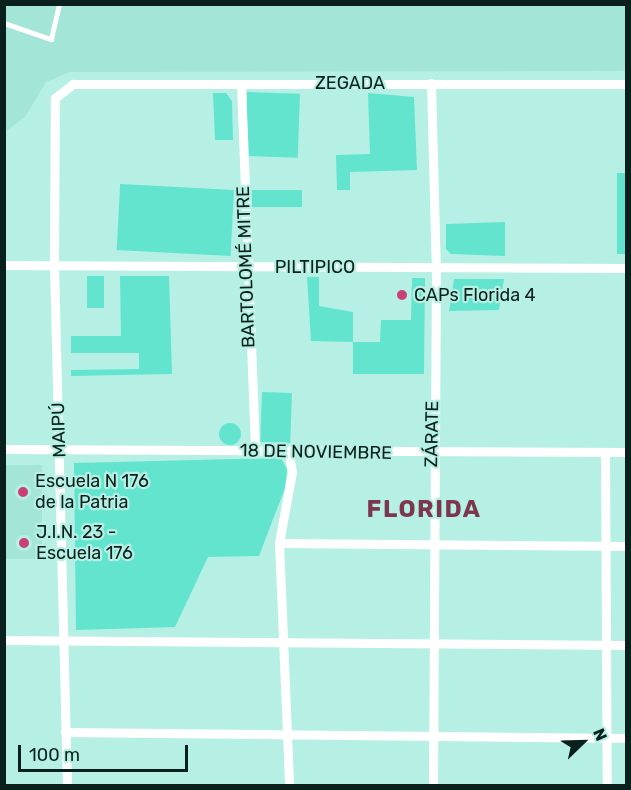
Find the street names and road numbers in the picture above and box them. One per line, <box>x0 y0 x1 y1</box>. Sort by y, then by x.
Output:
street label: ZEGADA <box>315 72 385 94</box>
street label: BARTOLOMÉ MITRE <box>232 186 260 348</box>
street label: PILTIPICO <box>275 256 355 278</box>
street label: ZÁRATE <box>421 400 443 468</box>
street label: MAIPÚ <box>47 402 71 458</box>
street label: 18 DE NOVIEMBRE <box>240 440 392 464</box>

